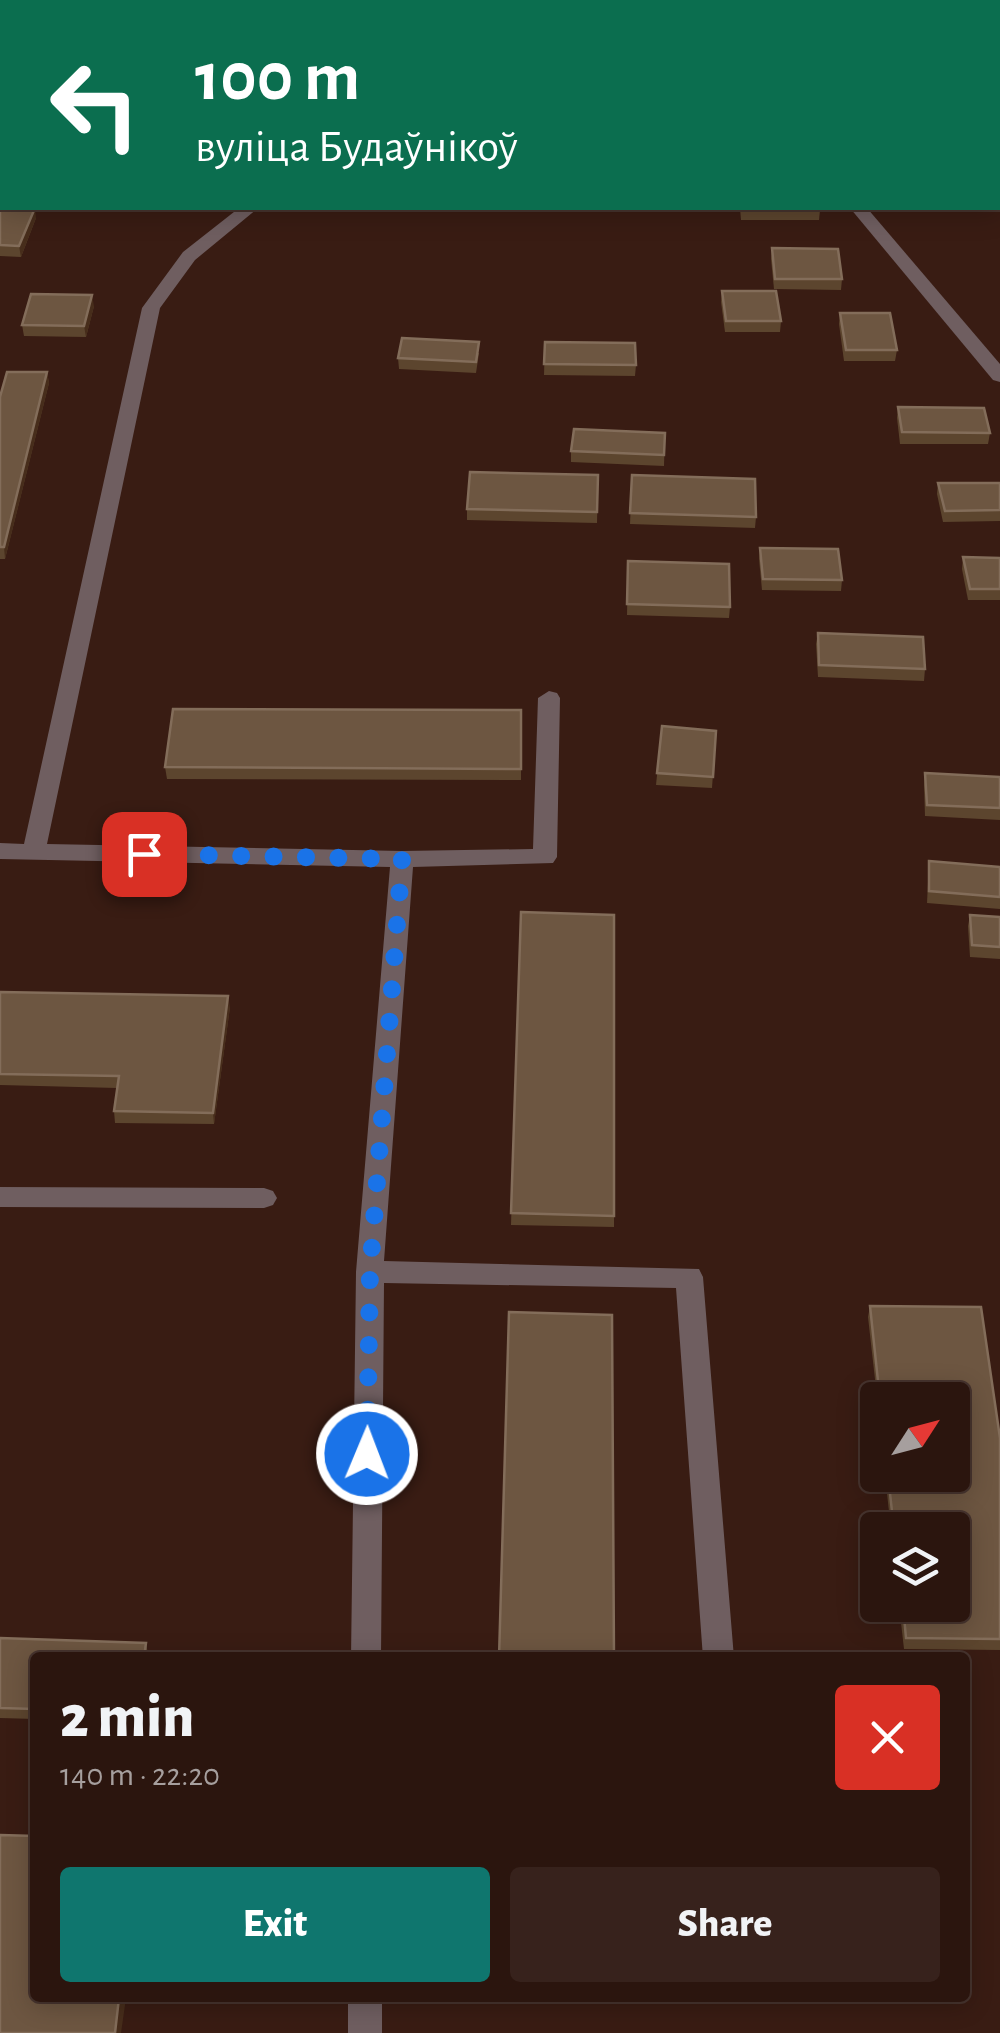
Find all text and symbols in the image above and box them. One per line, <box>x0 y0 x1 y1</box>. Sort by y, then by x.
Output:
icon: left <box>30 40 160 170</box>
text: 100 m <box>195 43 360 113</box>
text: вуліца Будаўнікоў <box>195 125 518 170</box>
pin <box>102 812 187 897</box>
icon: arrive <box>117 827 172 882</box>
north arrow <box>860 1382 970 1492</box>
map controls <box>860 1382 970 1622</box>
position arrow <box>315 1402 419 1506</box>
button: layers <box>860 1512 970 1622</box>
button: close <box>835 1685 940 1790</box>
text: 2 min <box>60 1688 194 1748</box>
text: 140 m · 22:20 <box>60 1759 220 1791</box>
button: Exit <box>60 1867 490 1982</box>
button: Share <box>510 1867 940 1982</box>

